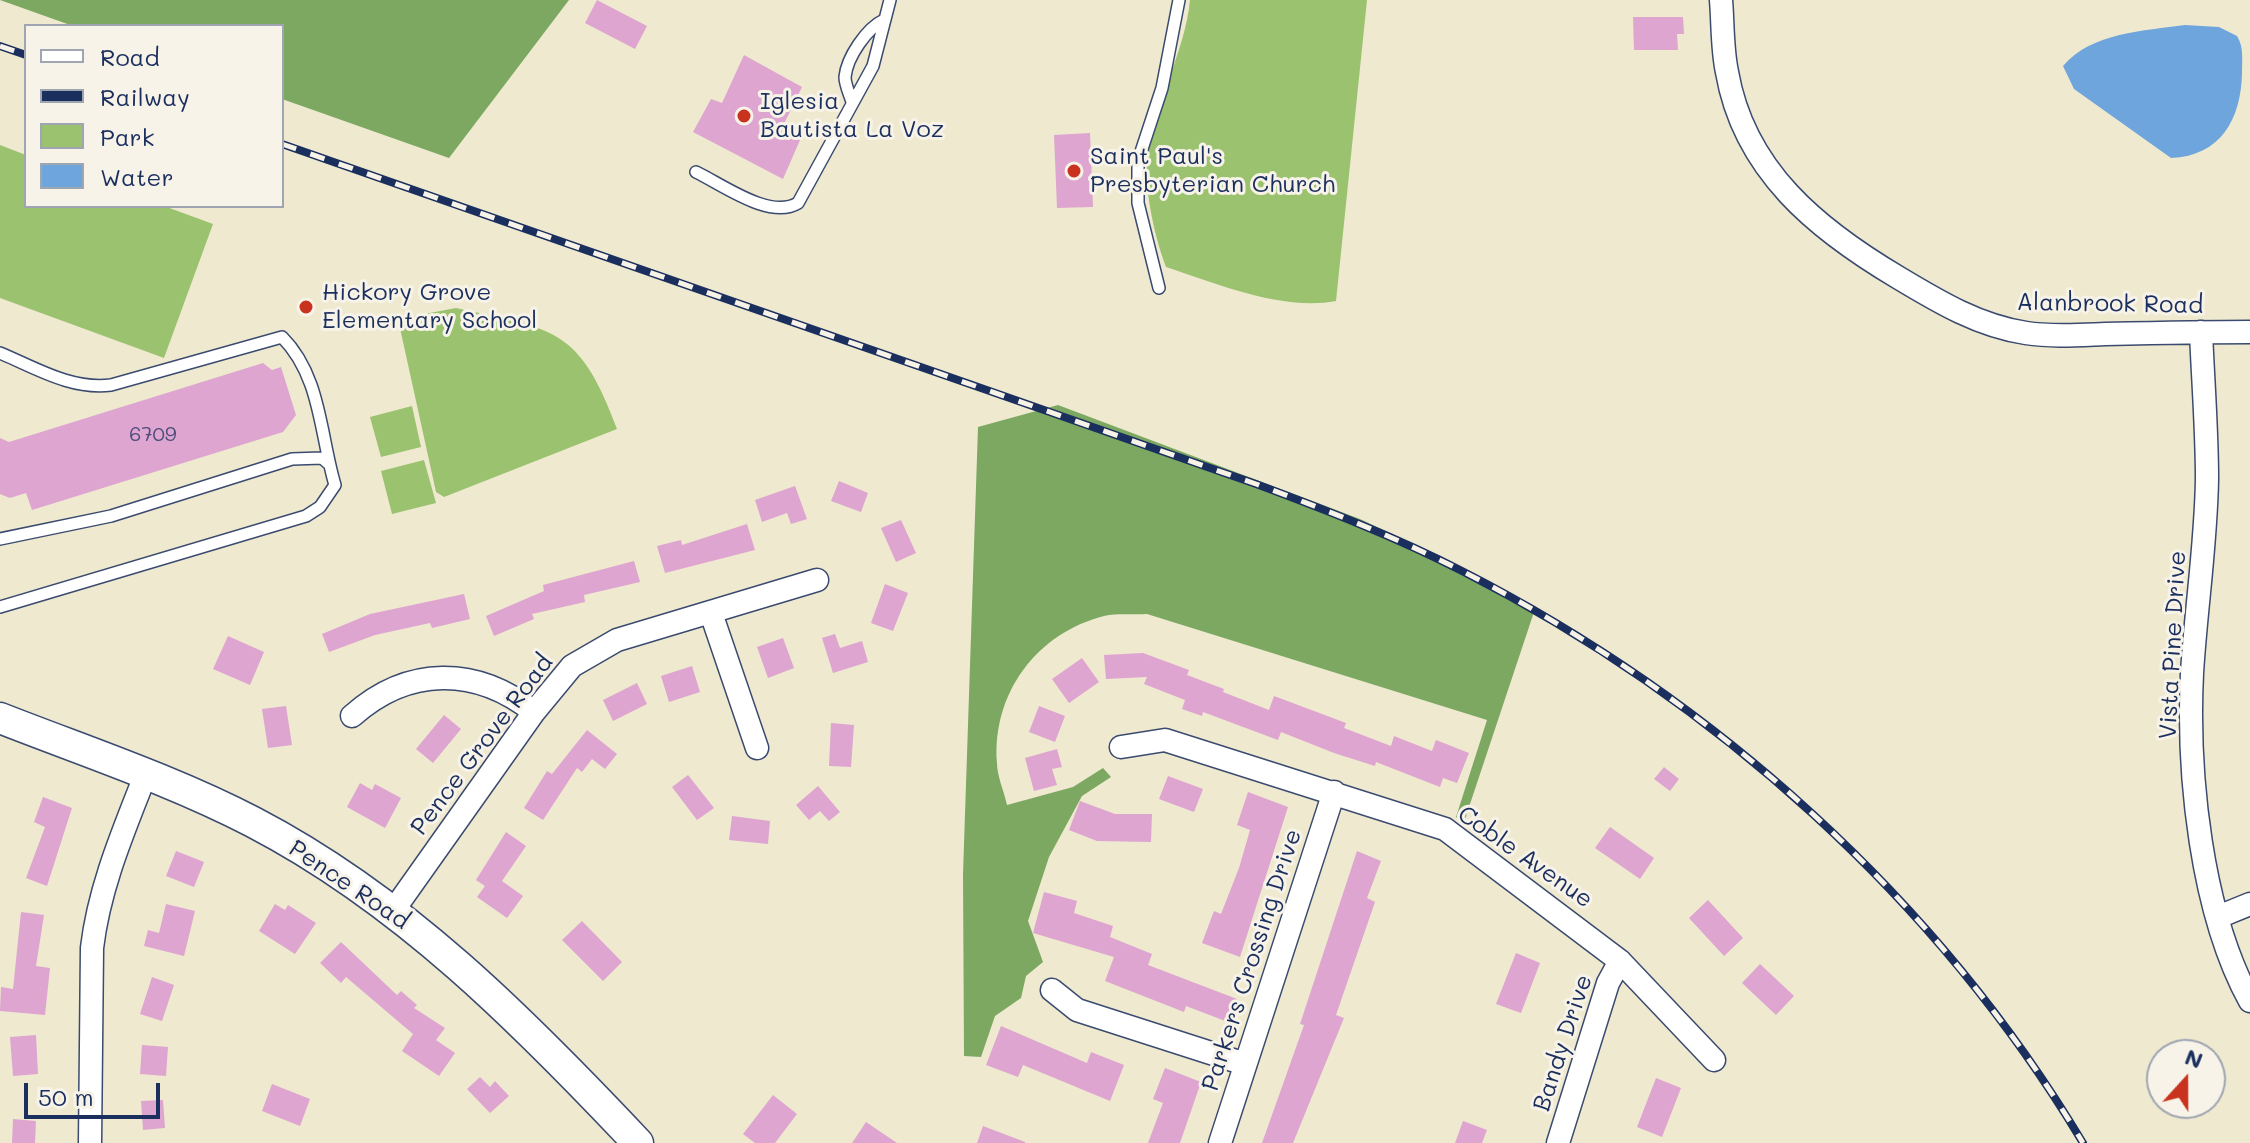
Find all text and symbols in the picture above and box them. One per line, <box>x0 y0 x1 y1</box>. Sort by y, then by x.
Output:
legend <box>24 24 284 208</box>
text: Road <box>100 41 160 72</box>
text: Railway <box>100 81 190 112</box>
place label: Iglesia Bautista La Voz <box>760 88 944 144</box>
marker: Iglesia Bautista La Voz <box>735 107 753 125</box>
text: Park <box>100 121 154 152</box>
place label: Saint Paul's Presbyterian Church <box>1090 143 1335 199</box>
text: Water <box>100 161 174 192</box>
marker: Saint Paul's Presbyterian Church <box>1065 162 1083 180</box>
place label: Hickory Grove Elementary School <box>322 279 537 335</box>
street label: Alanbrook Road <box>2016 288 2204 320</box>
marker: Hickory Grove Elementary School <box>297 298 315 316</box>
house number: 6709 <box>129 423 177 447</box>
street label: Vista Pine Drive <box>2154 550 2192 740</box>
street label: Pence Grove Road <box>405 649 559 841</box>
street label: Coble Avenue <box>1452 800 1598 914</box>
street label: Parkers Crossing Drive <box>1196 826 1308 1094</box>
street label: Pence Road <box>283 834 415 936</box>
street label: Bandy Drive <box>1527 971 1599 1115</box>
north arrow <box>2146 1039 2226 1119</box>
text: N <box>2181 1041 2207 1075</box>
scale bar <box>28 1067 164 1117</box>
text: 50 m <box>38 1081 94 1112</box>

